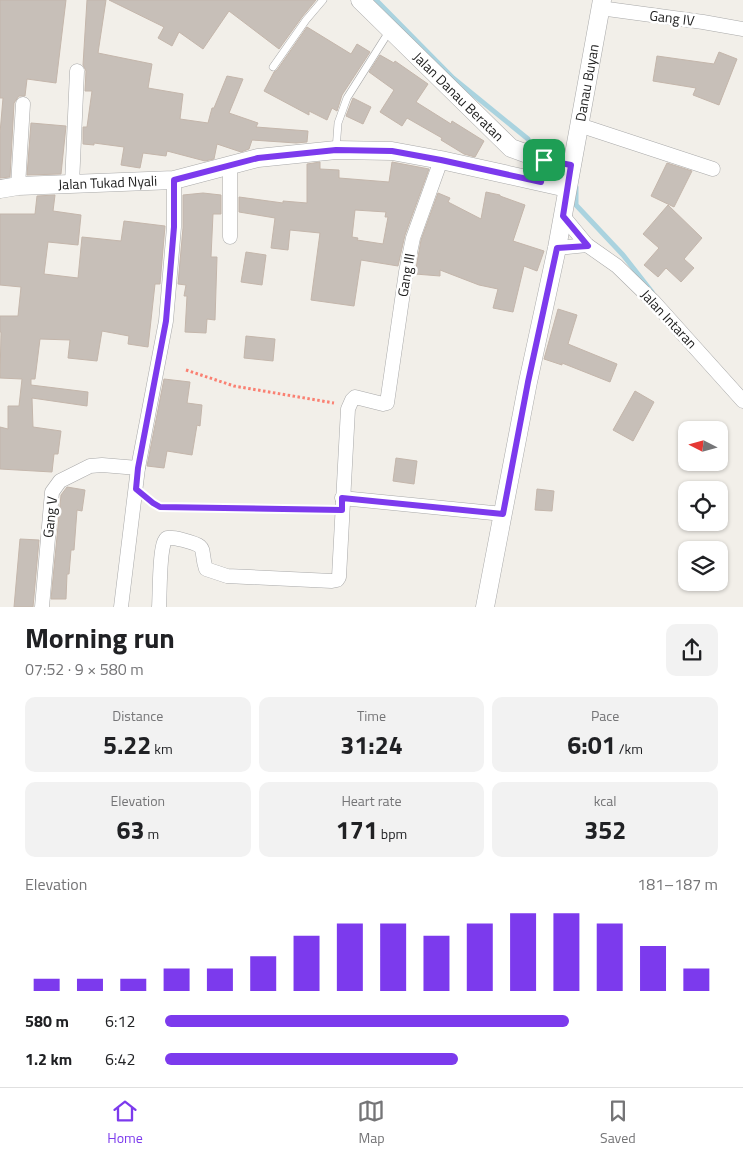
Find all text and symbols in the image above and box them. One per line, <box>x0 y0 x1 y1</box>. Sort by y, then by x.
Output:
street label: Gang IV <box>648 4 696 31</box>
street label: Danau Buyan <box>569 42 604 123</box>
street label: Jalan Danau Beratan <box>409 47 509 146</box>
pin <box>523 139 565 181</box>
icon: arrive <box>530 146 558 174</box>
street label: Jalan Tukad Nyali <box>58 170 158 194</box>
street label: Gang III <box>391 252 420 298</box>
street label: Jalan Intaran <box>636 284 702 353</box>
north arrow <box>678 421 728 471</box>
map controls <box>678 421 728 591</box>
button: locate <box>678 481 728 531</box>
street label: Gang V <box>37 495 62 539</box>
button: layers <box>678 541 728 591</box>
text: Morning run <box>25 616 175 659</box>
button: share <box>666 624 718 676</box>
text: 07:52 · 9 × 580 m <box>25 657 144 681</box>
text: Distance <box>112 705 163 726</box>
text: Time <box>357 705 386 726</box>
text: Pace <box>591 705 619 726</box>
text: 5.22 <box>103 726 151 764</box>
text: 31:24 <box>340 726 403 764</box>
text: 6:01 <box>567 726 616 764</box>
text: km <box>151 738 173 759</box>
text: /km <box>616 738 643 759</box>
text: Elevation <box>111 790 165 811</box>
text: Heart rate <box>341 790 402 811</box>
text: kcal <box>594 790 617 811</box>
text: 63 <box>116 811 144 849</box>
text: 171 <box>336 811 378 849</box>
text: 352 <box>584 811 626 849</box>
text: m <box>144 823 159 844</box>
text: bpm <box>378 823 407 844</box>
text: Elevation <box>25 872 87 896</box>
text: 181–187 m <box>637 872 718 896</box>
text: 580 m <box>25 1009 69 1033</box>
text: 6:12 <box>105 1009 135 1033</box>
text: 1.2 km <box>25 1047 72 1071</box>
text: 6:42 <box>105 1047 135 1071</box>
tab: Home <box>107 1097 143 1148</box>
tab: Map <box>357 1097 385 1148</box>
tab: Saved <box>600 1097 636 1148</box>

